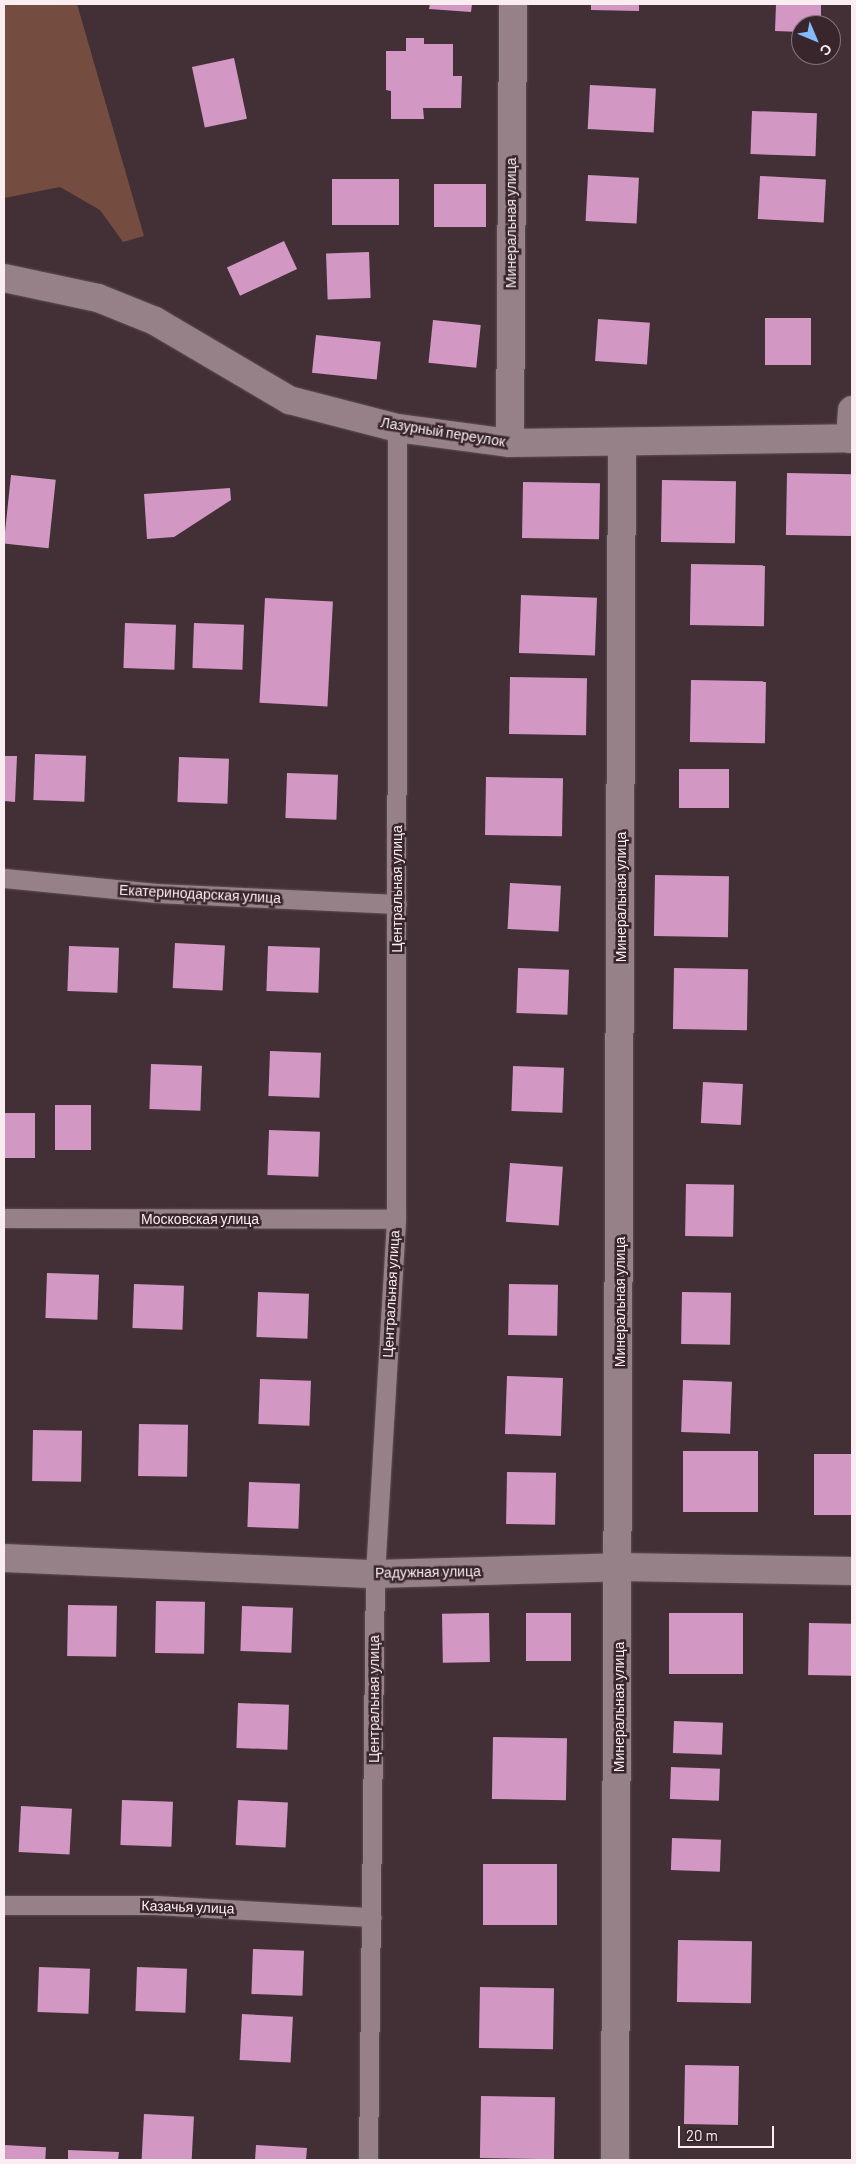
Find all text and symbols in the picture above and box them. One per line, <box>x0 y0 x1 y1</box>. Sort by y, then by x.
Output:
north arrow <box>791 15 841 65</box>
text: С <box>817 41 836 60</box>
street label: Минеральная улица <box>503 158 519 288</box>
street label: Лазурный переулок <box>380 414 506 450</box>
street label: Центральная улица <box>389 825 405 953</box>
street label: Минеральная улица <box>613 832 629 962</box>
street label: Екатеринодарская улица <box>119 881 281 907</box>
street label: Московская улица <box>141 1211 259 1227</box>
street label: Центральная улица <box>379 1230 403 1358</box>
street label: Минеральная улица <box>612 1237 628 1367</box>
street label: Радужная улица <box>375 1563 481 1581</box>
street label: Центральная улица <box>366 1635 382 1763</box>
street label: Минеральная улица <box>611 1642 627 1772</box>
street label: Казачья улица <box>141 1897 235 1917</box>
scale bar <box>681 2116 777 2148</box>
text: 20 m <box>686 2126 718 2144</box>

